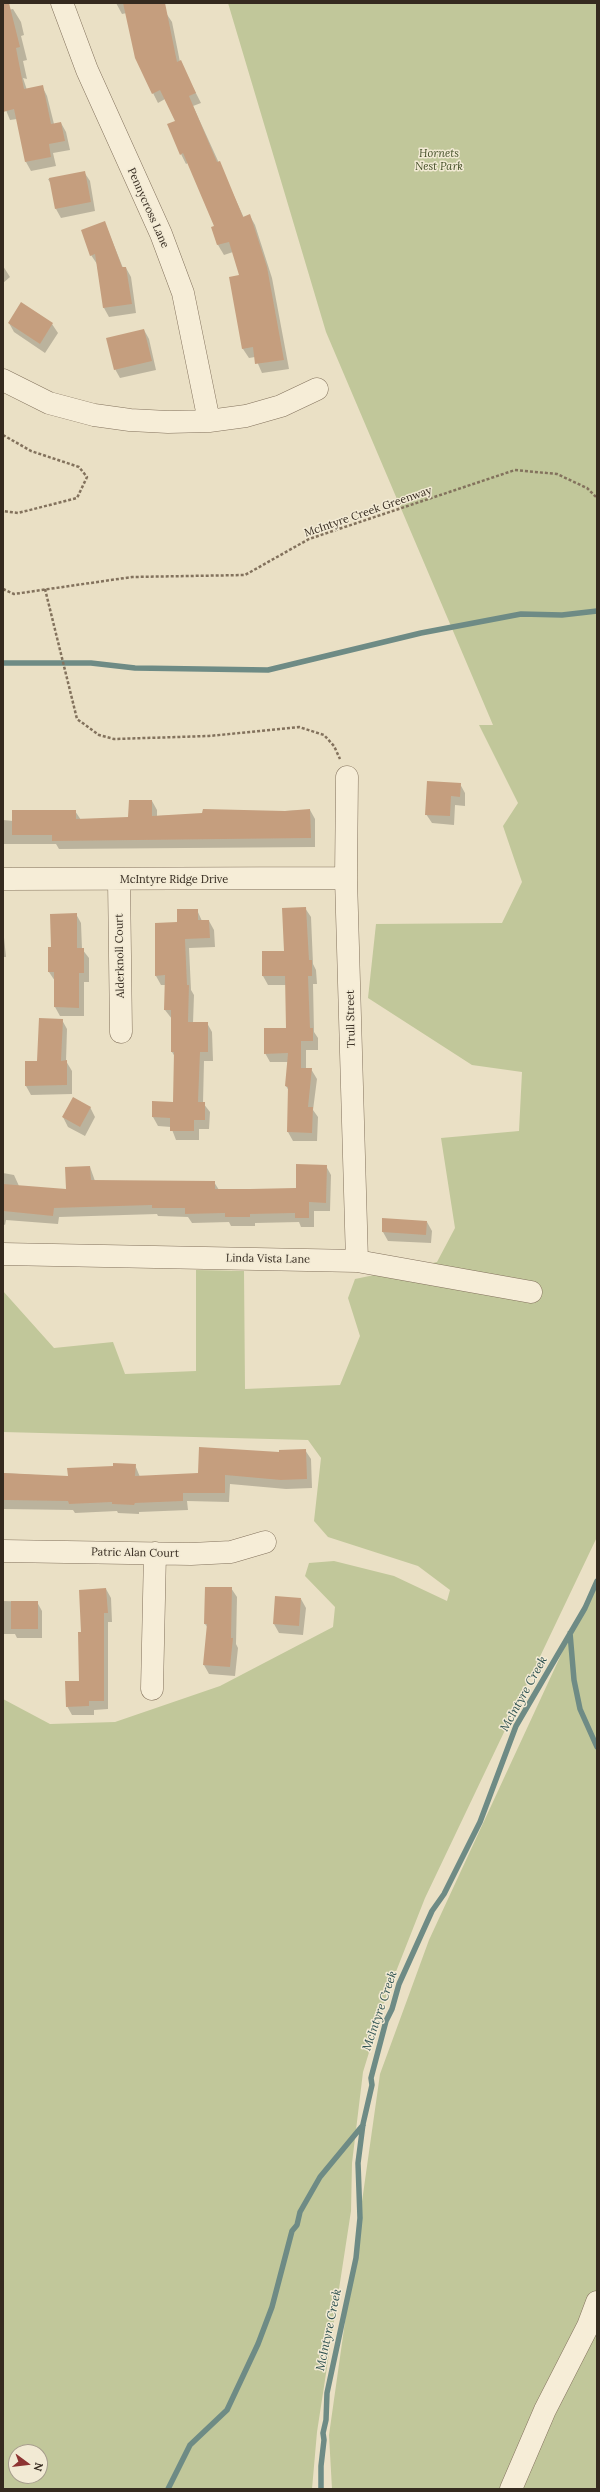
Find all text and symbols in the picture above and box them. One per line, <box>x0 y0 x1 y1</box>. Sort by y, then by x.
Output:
park label: Hornets Nest Park <box>415 147 463 173</box>
street label: Pennycross Lane <box>124 166 172 250</box>
street label: McIntyre Creek Greenway <box>303 484 433 540</box>
street label: McIntyre Ridge Drive <box>120 873 228 887</box>
street label: Alderknoll Court <box>113 913 127 999</box>
street label: Trull Street <box>344 990 358 1048</box>
street label: Linda Vista Lane <box>226 1252 310 1266</box>
street label: Patric Alan Court <box>91 1546 179 1560</box>
water label: McIntyre Creek <box>497 1654 551 1734</box>
water label: McIntyre Creek <box>360 1969 400 2053</box>
water label: McIntyre Creek <box>313 2288 345 2372</box>
north arrow <box>8 2444 48 2484</box>
text: N <box>31 2461 46 2473</box>

